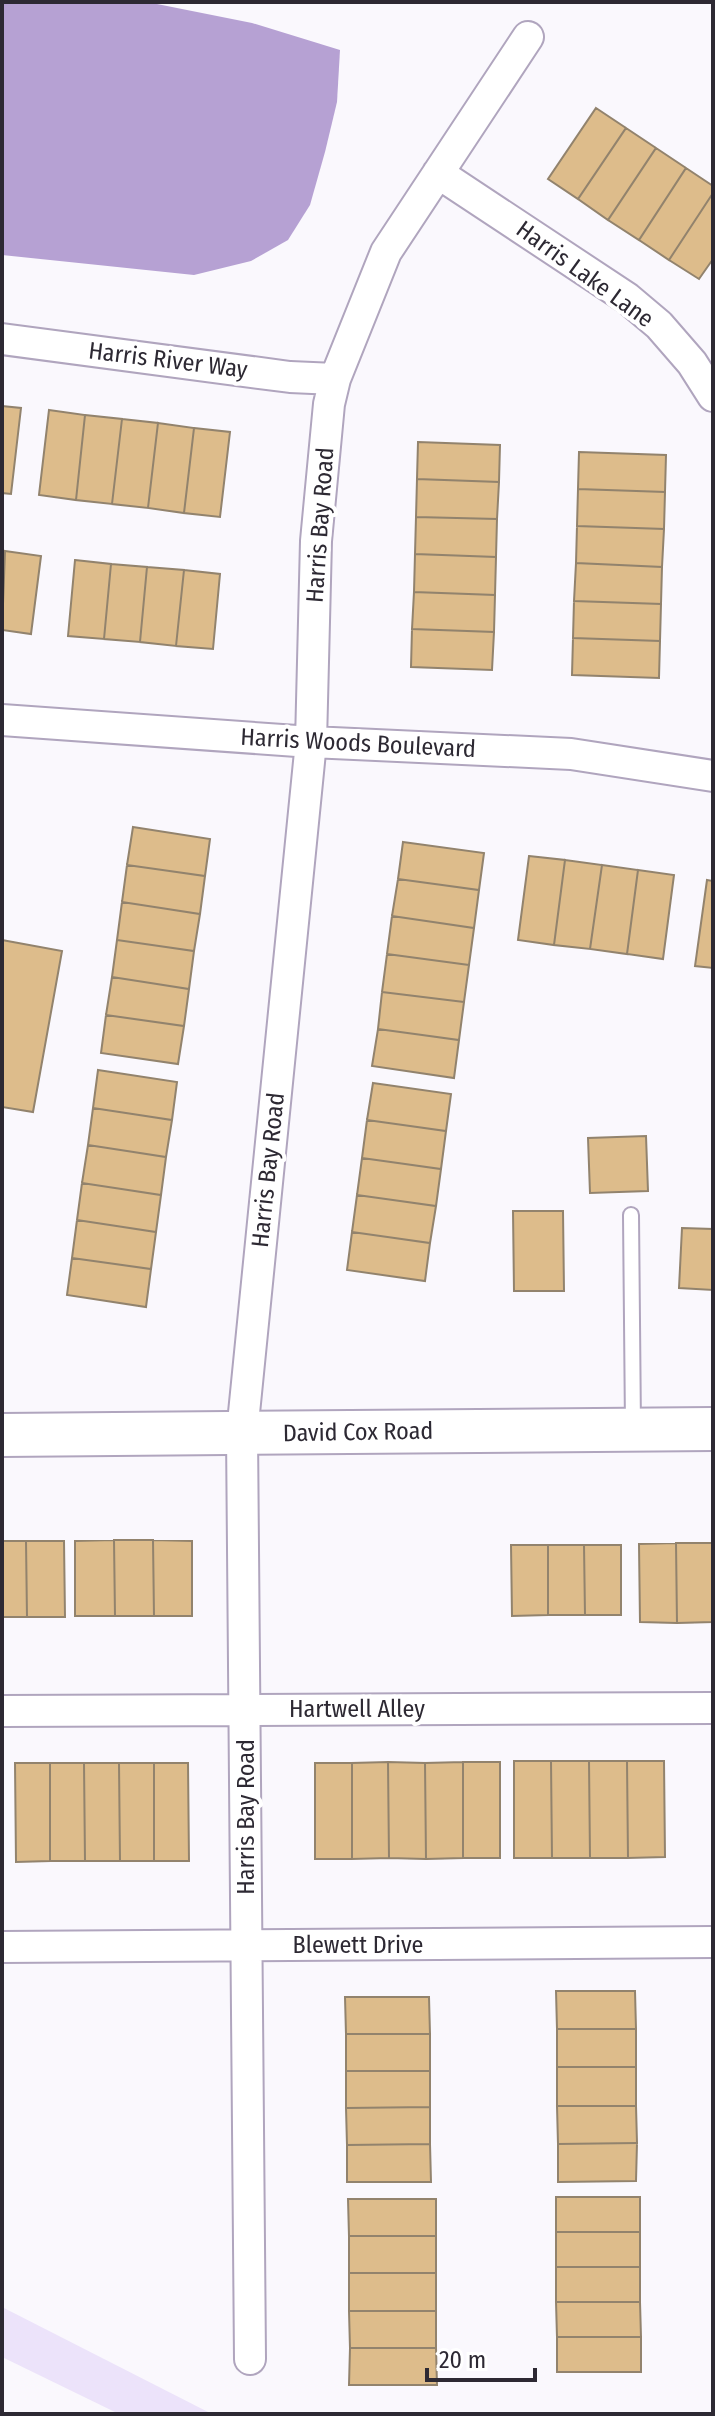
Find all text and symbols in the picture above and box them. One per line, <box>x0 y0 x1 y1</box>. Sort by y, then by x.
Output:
street label: Harris Lake Lane <box>511 215 659 333</box>
street label: Harris River Way <box>87 336 249 384</box>
street label: Harris Bay Road <box>301 446 339 604</box>
street label: Harris Woods Boulevard <box>240 723 476 763</box>
street label: Harris Bay Road <box>246 1091 290 1249</box>
street label: David Cox Road <box>283 1417 433 1447</box>
street label: Hartwell Alley <box>289 1695 425 1723</box>
street label: Harris Bay Road <box>232 1739 260 1895</box>
street label: Blewett Drive <box>293 1931 423 1959</box>
scale bar <box>427 2332 535 2382</box>
text: 20 m <box>439 2346 486 2374</box>

